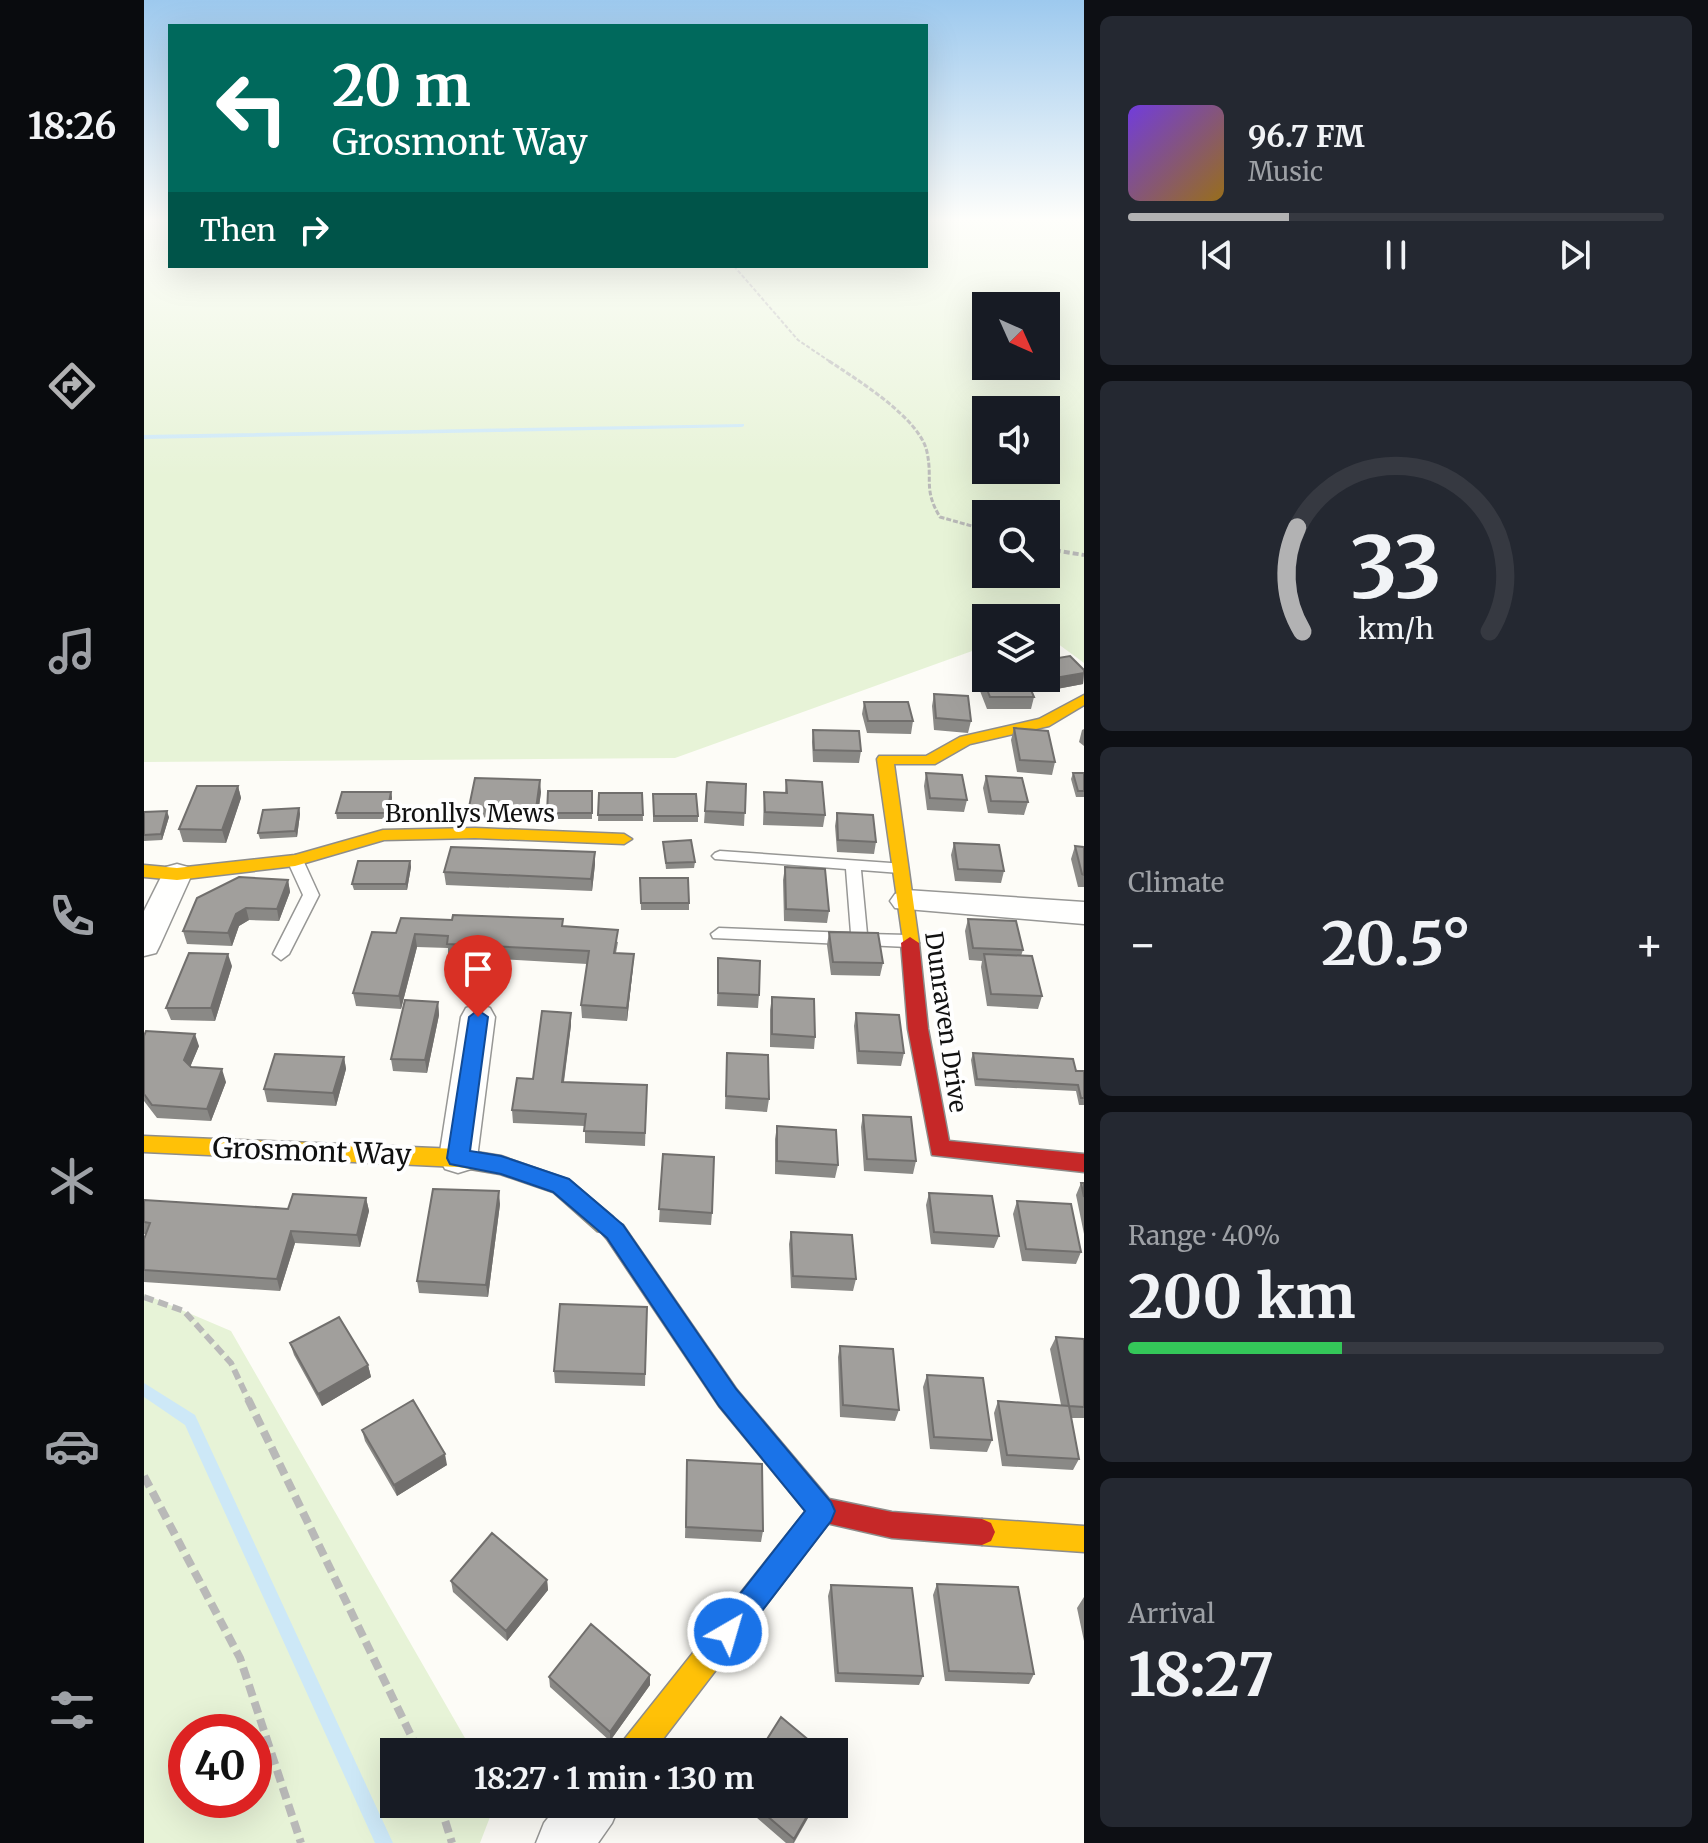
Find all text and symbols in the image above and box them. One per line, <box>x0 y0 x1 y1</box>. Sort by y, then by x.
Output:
text: 20 m <box>332 51 471 121</box>
icon: left <box>200 56 304 160</box>
text: 18:26 <box>28 104 116 149</box>
text: 96.7 FM <box>1248 117 1365 155</box>
text: Grosmont Way <box>332 120 588 165</box>
text: Music <box>1248 155 1323 188</box>
icon: right <box>292 208 336 252</box>
text: Then <box>200 211 276 249</box>
icon: previous <box>1195 233 1239 277</box>
icon: pause <box>1374 233 1418 277</box>
icon: next <box>1553 233 1597 277</box>
north arrow <box>972 292 1060 380</box>
map controls <box>972 292 1060 692</box>
icon: directions <box>44 358 100 414</box>
button: sound <box>972 396 1060 484</box>
button: search <box>972 500 1060 588</box>
text: 33 <box>1350 516 1442 621</box>
button: layers <box>972 604 1060 692</box>
text: km/h <box>1358 611 1434 647</box>
icon: music <box>44 623 100 679</box>
street label: Bronllys Mews <box>385 798 555 829</box>
text: Climate <box>1128 866 1224 899</box>
icon: phone <box>44 888 100 944</box>
text: 20.5° <box>1321 906 1471 981</box>
text: − <box>1128 917 1157 972</box>
text: + <box>1635 917 1664 972</box>
street label: Dunraven Drive <box>918 930 974 1114</box>
pin <box>444 935 512 1017</box>
icon: arrive <box>456 947 500 991</box>
street label: Grosmont Way <box>212 1130 413 1172</box>
icon: climate <box>44 1153 100 1209</box>
text: Range · 40% <box>1128 1219 1280 1252</box>
text: 200 km <box>1128 1259 1356 1334</box>
icon: car <box>44 1418 100 1474</box>
position arrow <box>686 1590 770 1674</box>
text: Arrival <box>1128 1597 1215 1630</box>
text: 18:27 <box>1128 1637 1274 1712</box>
icon: filters <box>44 1682 100 1738</box>
speed limit sign: 40 <box>168 1714 272 1818</box>
text: 18:27 · 1 min · 130 m <box>474 1759 754 1797</box>

